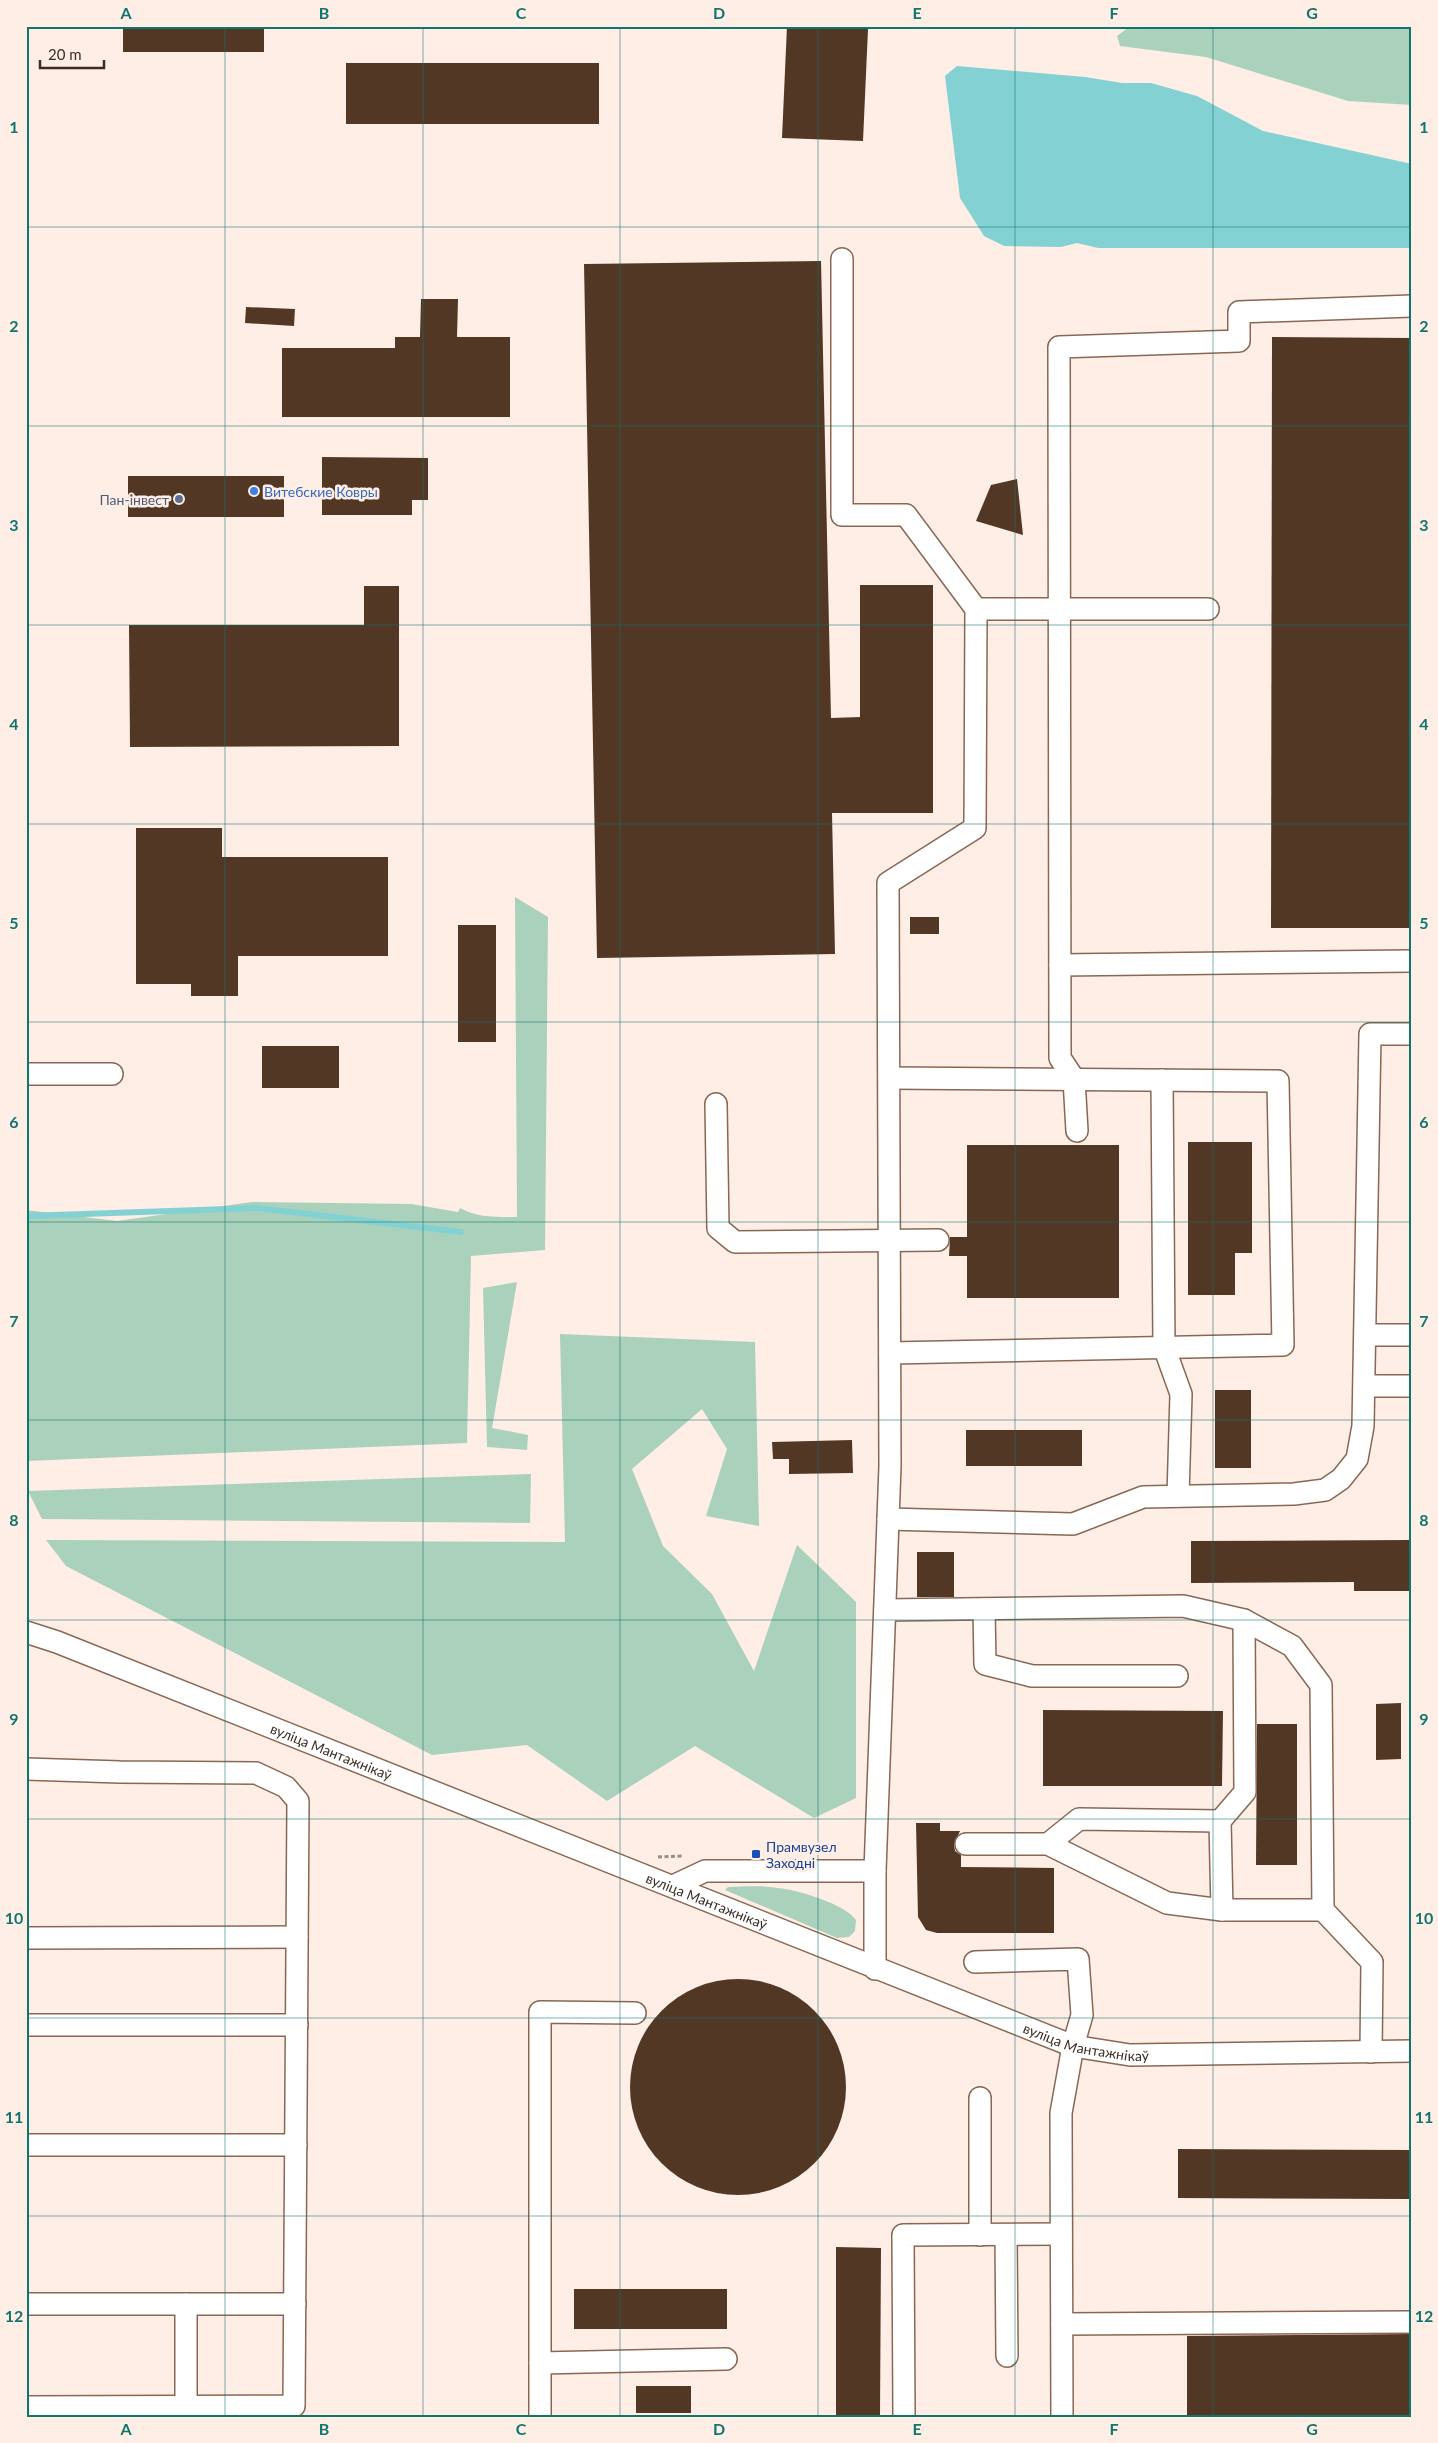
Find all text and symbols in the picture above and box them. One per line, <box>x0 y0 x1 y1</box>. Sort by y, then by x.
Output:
text: A <box>119 3 132 22</box>
text: B <box>319 3 329 22</box>
text: C <box>516 3 527 22</box>
text: D <box>713 3 725 22</box>
text: E <box>912 3 922 22</box>
text: F <box>1109 3 1119 22</box>
text: G <box>1306 3 1318 22</box>
scale bar <box>40 38 104 70</box>
text: 20 m <box>48 45 82 63</box>
text: 1 <box>9 117 19 136</box>
text: 1 <box>1419 117 1429 136</box>
text: 2 <box>9 316 19 335</box>
text: 2 <box>1419 316 1429 335</box>
place label: Витебские Ковры <box>264 483 378 500</box>
marker: Витебские Ковры <box>248 485 260 497</box>
place label: Пан-інвест <box>100 491 169 508</box>
marker: Пан-інвест <box>173 493 185 505</box>
text: 3 <box>9 515 19 534</box>
text: 3 <box>1419 515 1429 534</box>
text: 4 <box>9 714 19 733</box>
text: 4 <box>1419 714 1429 733</box>
text: 5 <box>9 913 19 932</box>
text: 5 <box>1419 913 1429 932</box>
text: 6 <box>9 1112 19 1131</box>
text: 6 <box>1419 1112 1429 1131</box>
text: 7 <box>9 1311 19 1330</box>
text: 7 <box>1419 1311 1429 1330</box>
text: 8 <box>9 1510 19 1529</box>
text: 8 <box>1419 1510 1429 1529</box>
text: 9 <box>9 1709 19 1728</box>
text: 9 <box>1419 1709 1429 1728</box>
street label: вуліца Мантажнікаў <box>268 1719 395 1783</box>
place label: Прамвузел Заходні <box>766 1838 837 1871</box>
marker: Прамвузел Заходні <box>750 1848 762 1860</box>
street label: вуліца Мантажнікаў <box>644 1869 771 1932</box>
text: 10 <box>5 1908 23 1927</box>
text: 10 <box>1415 1908 1433 1927</box>
street label: вуліца Мантажнікаў <box>1021 2019 1150 2064</box>
text: 11 <box>5 2107 23 2126</box>
text: 11 <box>1415 2107 1433 2126</box>
text: 12 <box>5 2306 23 2325</box>
text: 12 <box>1415 2306 1433 2325</box>
text: A <box>119 2419 132 2438</box>
text: B <box>319 2419 329 2438</box>
text: C <box>516 2419 527 2438</box>
text: D <box>713 2419 725 2438</box>
text: E <box>912 2419 922 2438</box>
text: F <box>1109 2419 1119 2438</box>
text: G <box>1306 2419 1318 2438</box>

